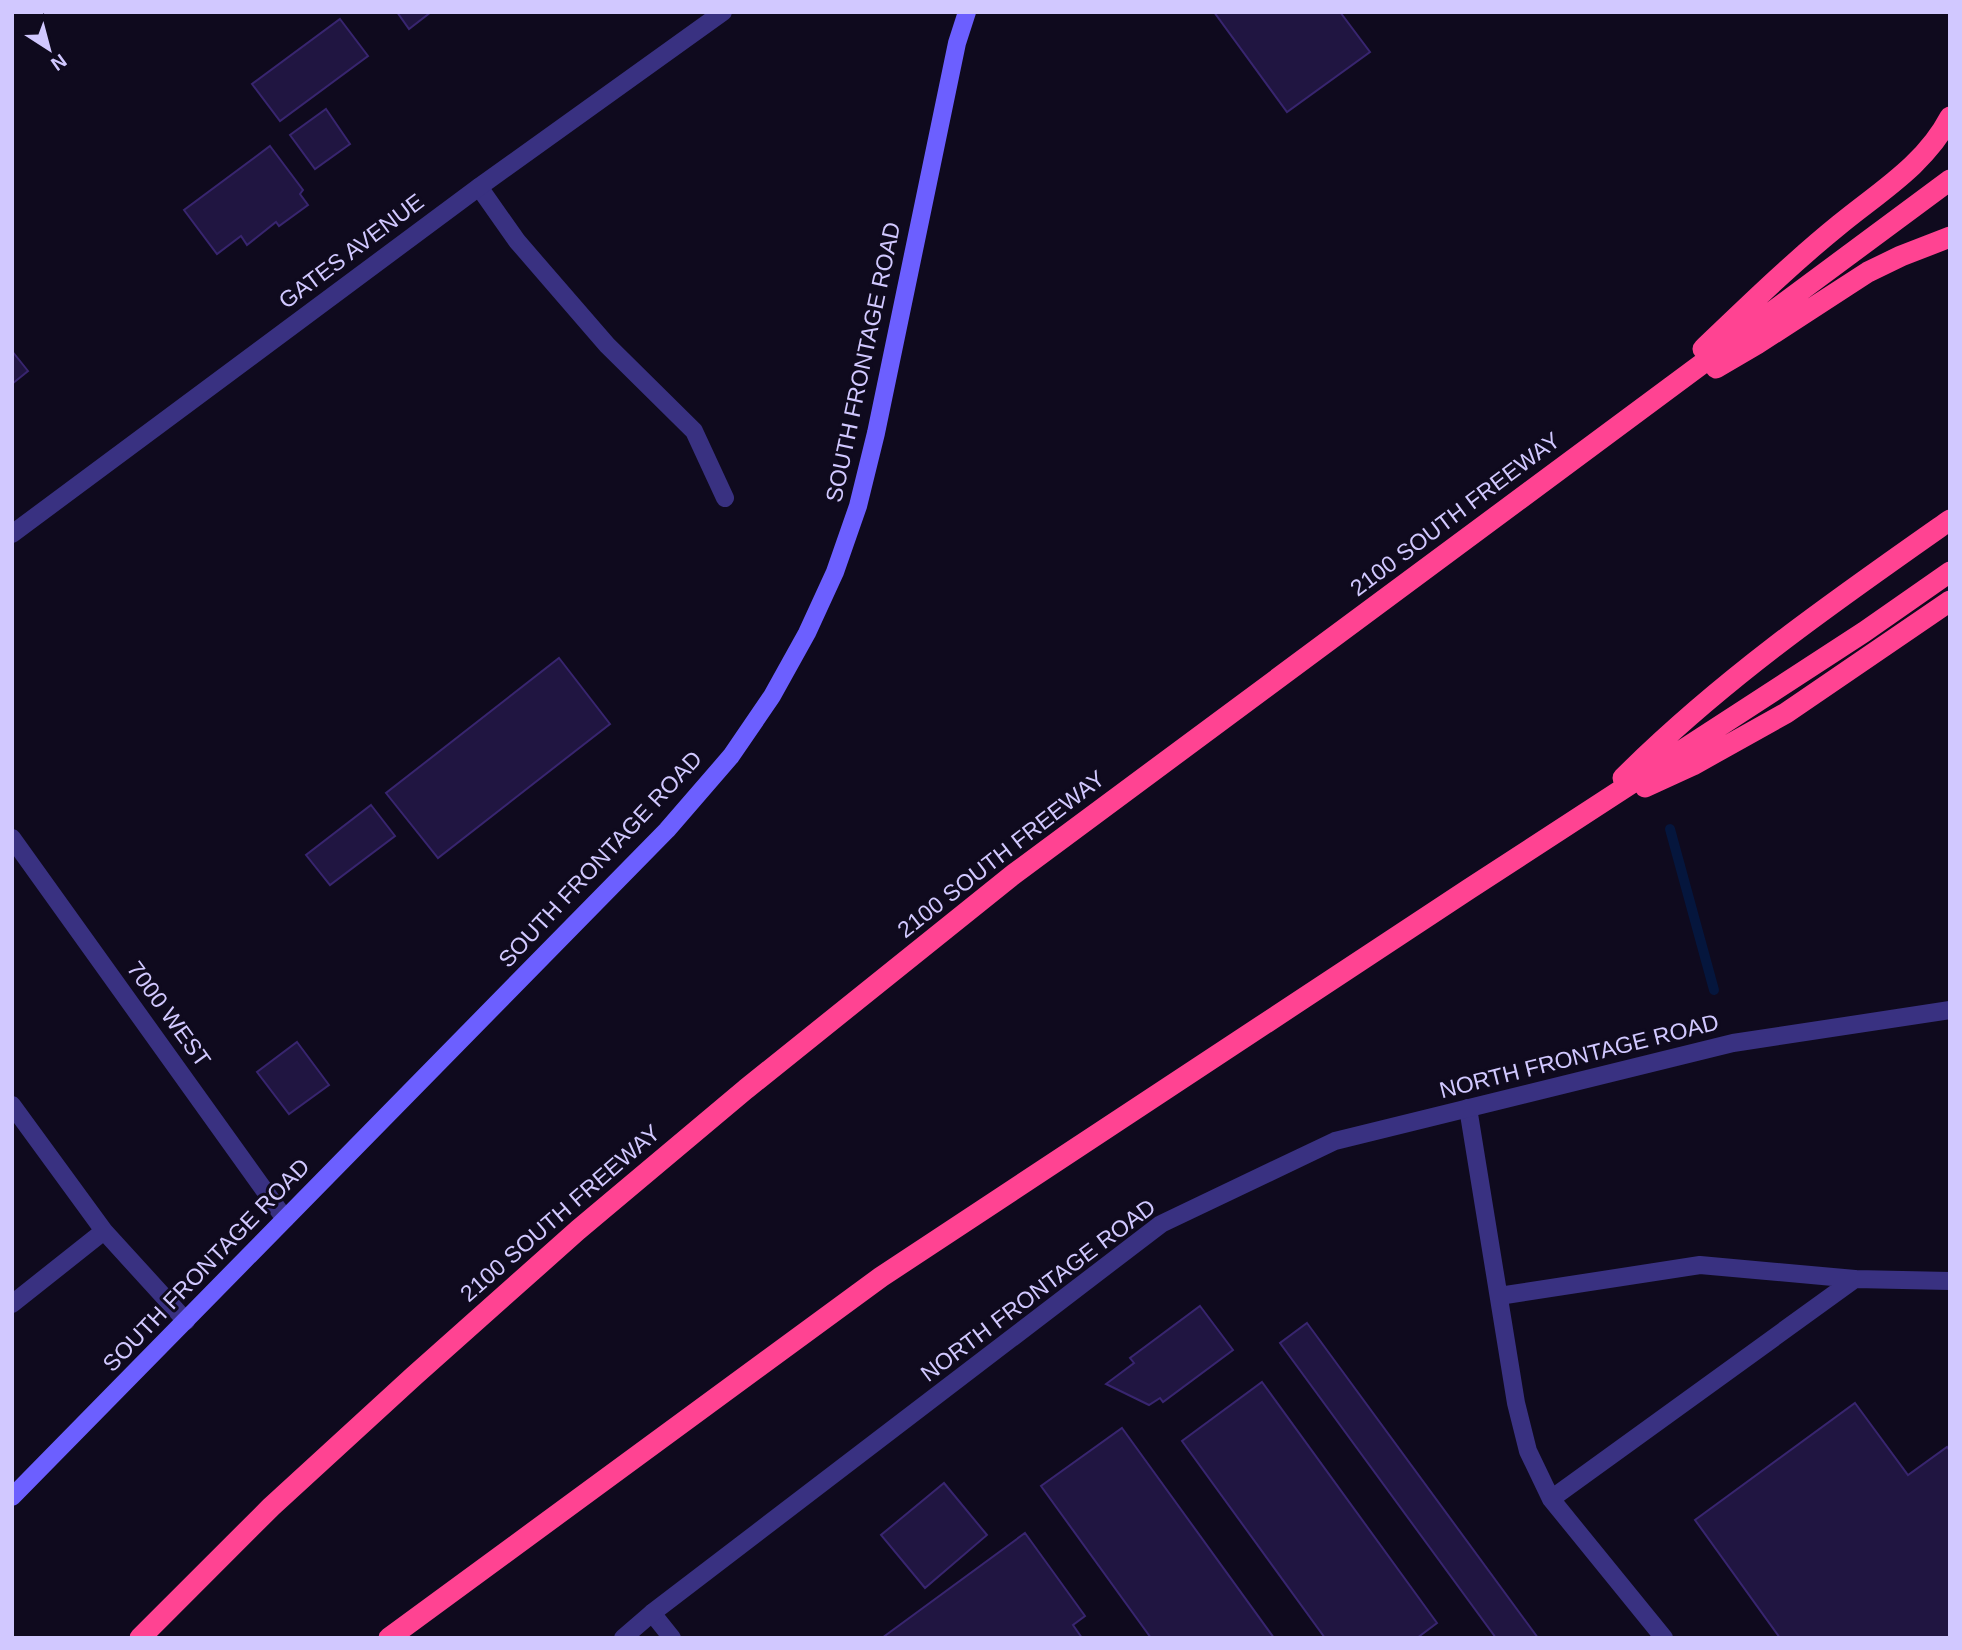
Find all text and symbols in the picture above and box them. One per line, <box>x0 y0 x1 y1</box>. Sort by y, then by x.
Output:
north arrow <box>14 14 84 84</box>
text: N <box>47 50 70 75</box>
street label: GATES AVENUE <box>274 188 428 314</box>
street label: SOUTH FRONTAGE ROAD <box>821 220 905 504</box>
street label: 2100 SOUTH FREEWAY <box>1345 427 1565 601</box>
street label: SOUTH FRONTAGE ROAD <box>493 746 707 972</box>
street label: 2100 SOUTH FREEWAY <box>892 765 1110 943</box>
street label: 7000 WEST <box>122 956 216 1072</box>
street label: NORTH FRONTAGE ROAD <box>1437 1009 1721 1103</box>
street label: 2100 SOUTH FREEWAY <box>455 1119 665 1307</box>
street label: SOUTH FRONTAGE ROAD <box>97 1153 315 1377</box>
street label: NORTH FRONTAGE ROAD <box>916 1193 1160 1387</box>

